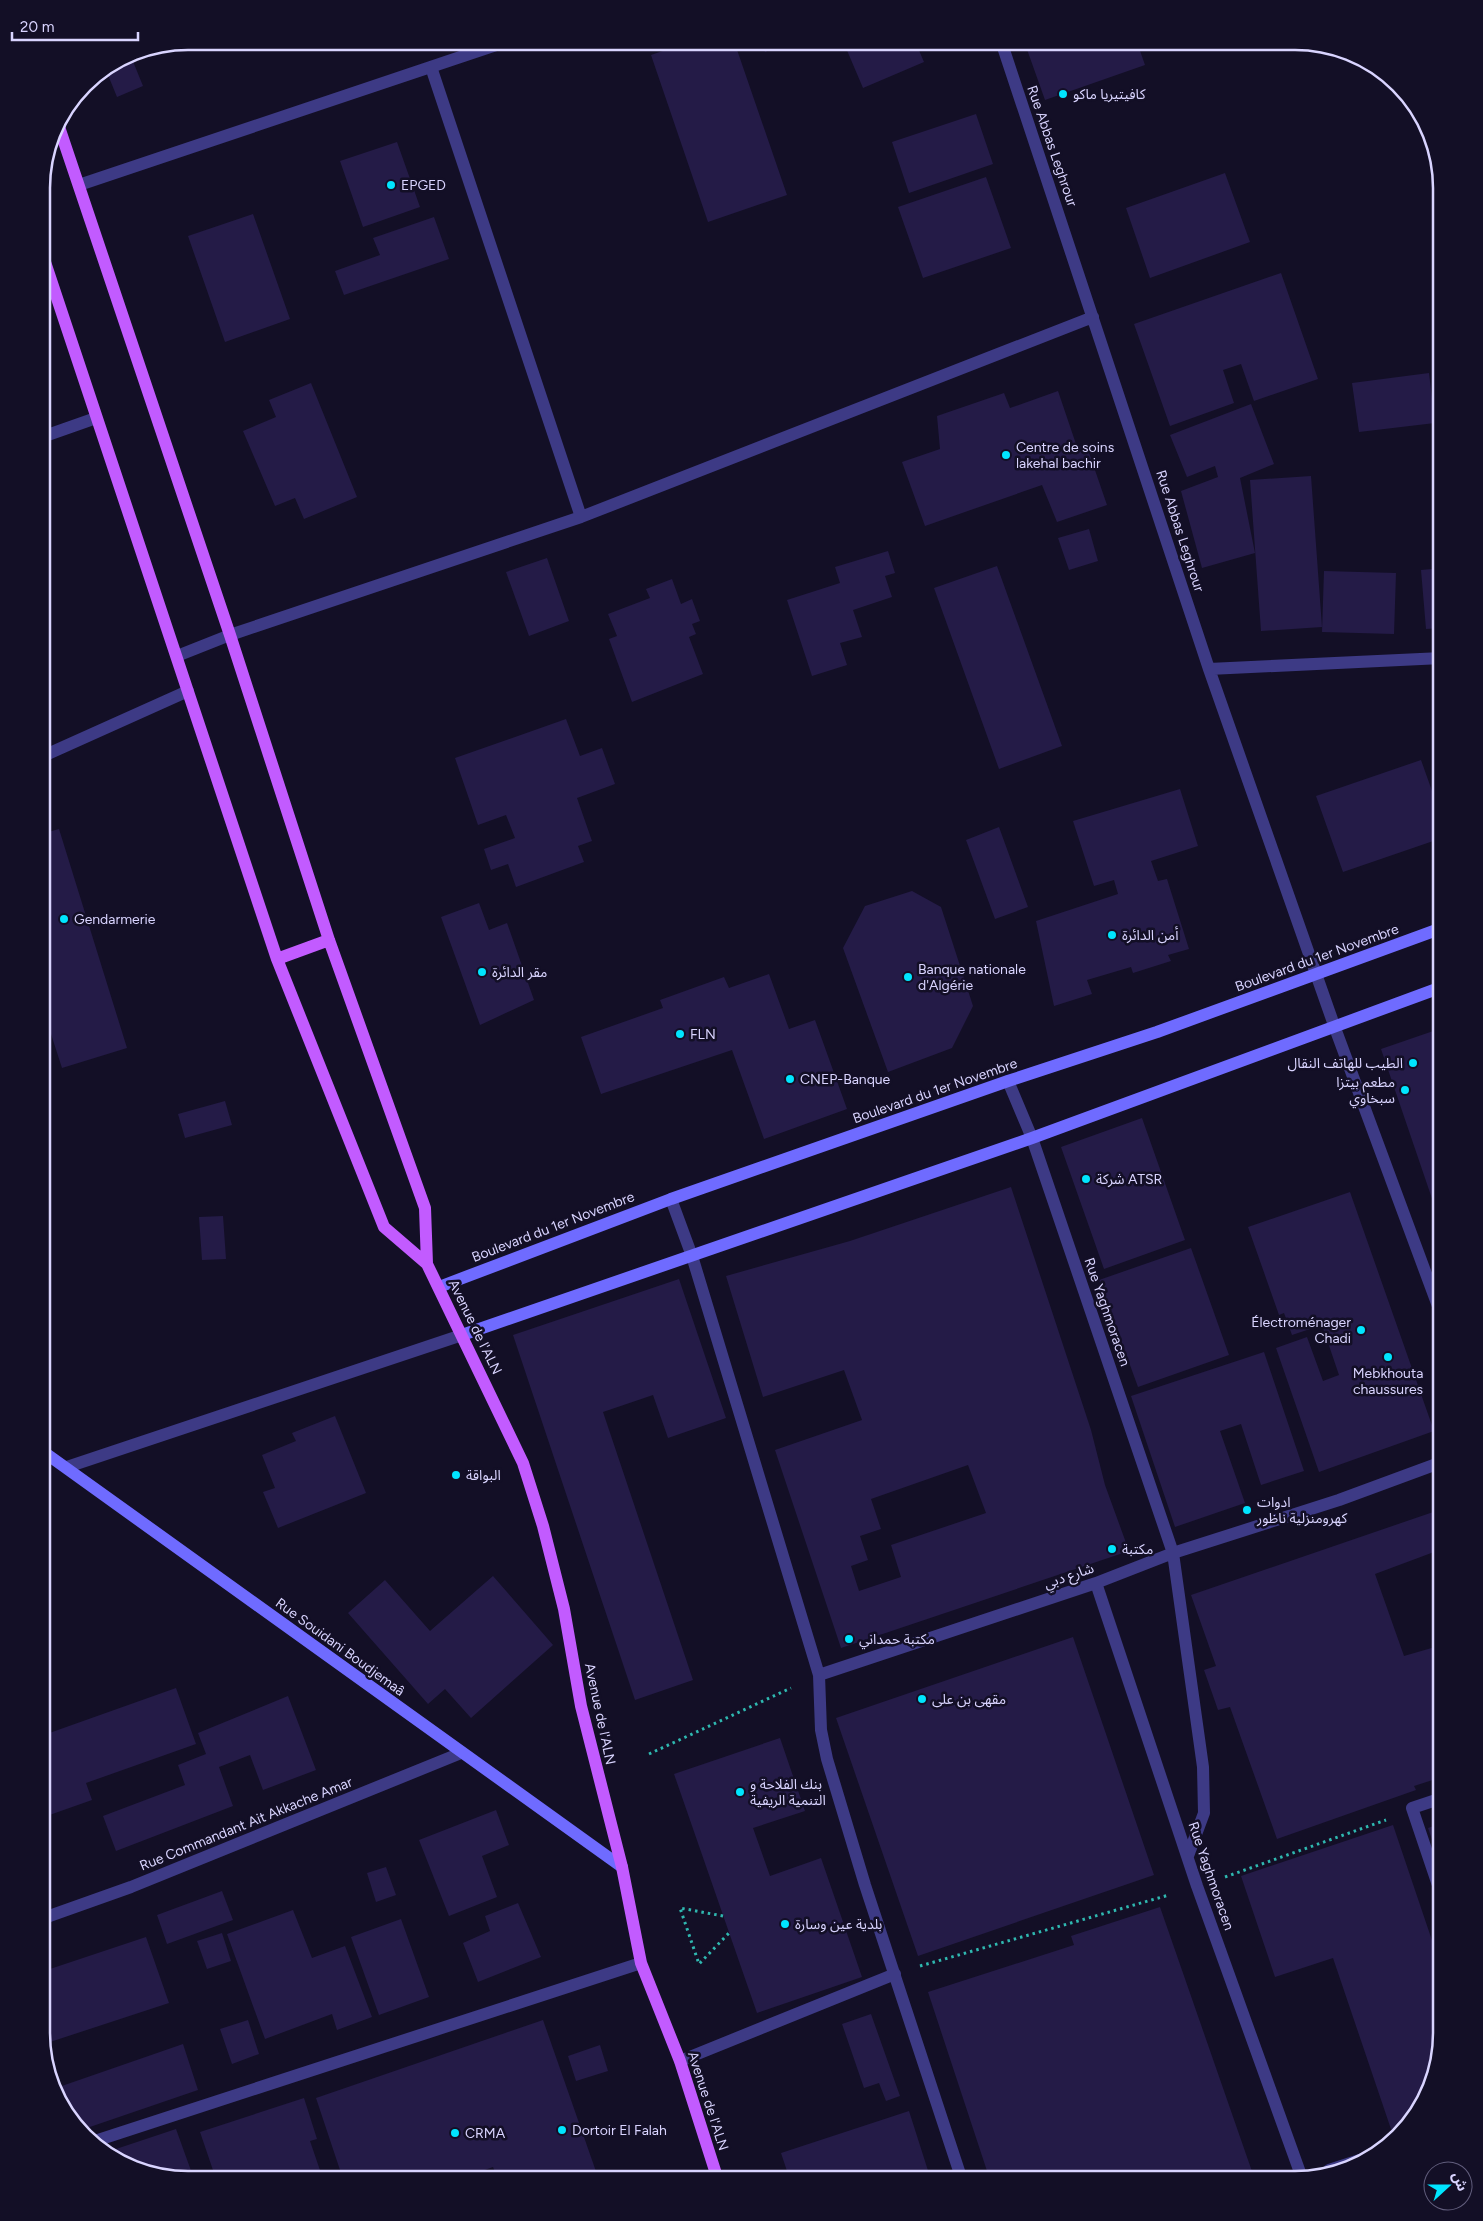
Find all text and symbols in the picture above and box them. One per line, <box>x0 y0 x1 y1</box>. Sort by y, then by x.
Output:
scale bar <box>12 10 139 42</box>
text: 20 m <box>20 18 54 36</box>
street label: Rue Abbas Leghrour <box>1023 83 1081 209</box>
place label: كافيتيريا ماكو <box>1073 86 1146 103</box>
marker: كافيتيريا ماكو <box>1057 88 1069 100</box>
place label: EPGED <box>401 177 446 194</box>
marker: EPGED <box>385 179 397 191</box>
place label: Centre de soins lakehal bachir <box>1016 439 1114 472</box>
marker: Centre de soins lakehal bachir <box>1000 449 1012 461</box>
street label: Rue Abbas Leghrour <box>1152 468 1208 594</box>
place label: Gendarmerie <box>74 911 156 928</box>
marker: Gendarmerie <box>58 913 70 925</box>
street label: Boulevard du 1er Novembre <box>1233 920 1401 996</box>
place label: أمن الدائرة <box>1122 926 1179 944</box>
marker: أمن الدائرة <box>1106 929 1118 941</box>
place label: Banque nationale d'Algérie <box>918 961 1026 994</box>
place label: مقر الدائرة <box>492 964 547 981</box>
marker: مقر الدائرة <box>476 966 488 978</box>
marker: Banque nationale d'Algérie <box>902 971 914 983</box>
place label: FLN <box>690 1026 716 1043</box>
marker: FLN <box>674 1028 686 1040</box>
street label: Boulevard du 1er Novembre <box>851 1055 1020 1127</box>
place label: الطيب للهاتف النقال <box>1288 1055 1403 1072</box>
marker: الطيب للهاتف النقال <box>1407 1057 1419 1069</box>
place label: CNEP-Banque <box>800 1071 891 1088</box>
marker: CNEP-Banque <box>784 1073 796 1085</box>
place label: مطعم بيتزا سبخاوي <box>1336 1074 1395 1109</box>
marker: مطعم بيتزا سبخاوي <box>1399 1084 1411 1096</box>
place label: شركة ATSR <box>1096 1171 1163 1188</box>
marker: شركة ATSR <box>1080 1173 1092 1185</box>
street label: Boulevard du 1er Novembre <box>469 1188 637 1266</box>
street label: Rue Yaghmoracen <box>1081 1256 1134 1369</box>
street label: Avenue de l'ALN <box>445 1277 505 1377</box>
place label: Électroménager Chadi <box>1251 1314 1351 1347</box>
marker: Électroménager Chadi <box>1355 1324 1367 1336</box>
marker: Mebkhouta chaussures <box>1382 1351 1394 1363</box>
place label: Mebkhouta chaussures <box>1353 1365 1423 1398</box>
place label: البواقة <box>466 1467 501 1484</box>
marker: البواقة <box>450 1469 462 1481</box>
place label: ادوات كهرومنزلية ناظور <box>1256 1494 1347 1527</box>
marker: ادوات كهرومنزلية ناظور <box>1241 1504 1253 1516</box>
place label: مكتبة <box>1122 1541 1153 1558</box>
marker: مكتبة <box>1106 1543 1118 1555</box>
street label: شارع دبي <box>1042 1560 1097 1595</box>
street label: Rue Souidani Boudjemaâ <box>272 1594 408 1700</box>
place label: مكتبة حمداني <box>859 1631 935 1650</box>
marker: مكتبة حمداني <box>843 1633 855 1645</box>
street label: Avenue de l'ALN <box>581 1662 619 1766</box>
place label: مقهى بن على <box>932 1691 1006 1708</box>
marker: مقهى بن على <box>916 1693 928 1705</box>
street label: Rue Commandant Ait Akkache Amar <box>137 1773 355 1875</box>
place label: بنك الفلاحة و التنمية الريفية <box>750 1776 826 1809</box>
marker: بنك الفلاحة و التنمية الريفية <box>734 1786 746 1798</box>
street label: Rue Yaghmoracen <box>1185 1820 1238 1933</box>
place label: بلدية عين وسارة <box>795 1916 883 1933</box>
marker: بلدية عين وسارة <box>779 1918 791 1930</box>
street label: Avenue de l'ALN <box>684 2049 732 2153</box>
place label: Dortoir El Falah <box>572 2122 667 2139</box>
marker: Dortoir El Falah <box>556 2124 568 2136</box>
place label: CRMA <box>465 2125 506 2142</box>
marker: CRMA <box>449 2127 461 2139</box>
north arrow <box>1423 2161 1473 2211</box>
text: ش <box>1448 2170 1471 2194</box>

